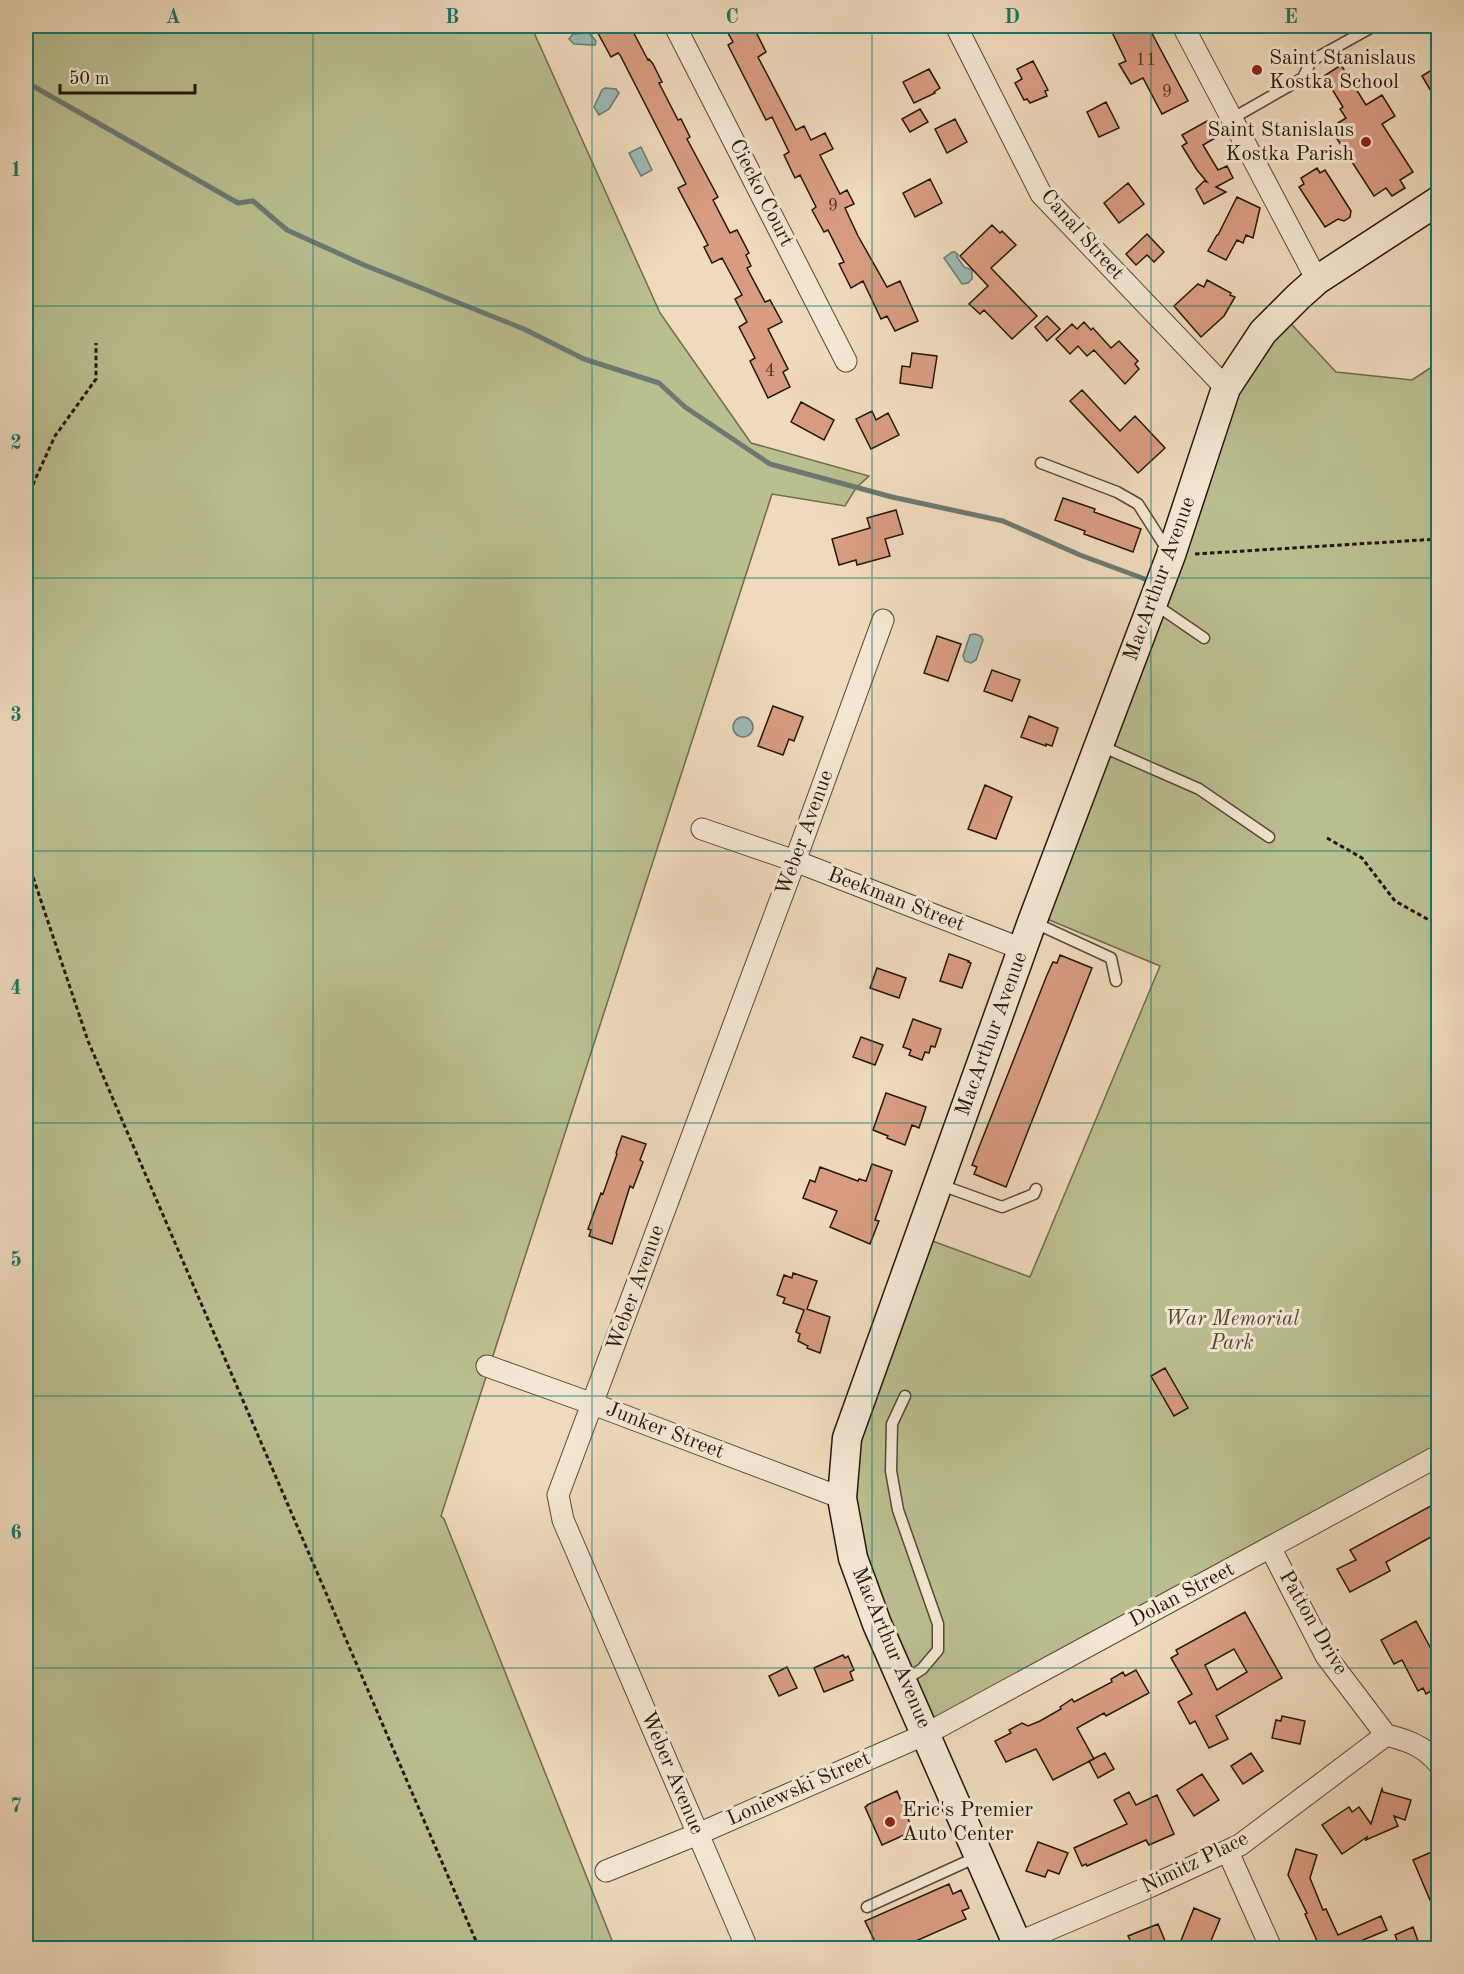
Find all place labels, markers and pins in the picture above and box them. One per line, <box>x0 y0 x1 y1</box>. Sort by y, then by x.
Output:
place label: Saint Stanislaus Kostka School <box>1269 48 1416 93</box>
marker: Saint Stanislaus Kostka School <box>1250 63 1264 77</box>
place label: Saint Stanislaus Kostka Parish <box>1207 120 1354 165</box>
marker: Saint Stanislaus Kostka Parish <box>1359 135 1373 149</box>
place label: Eric's Premier Auto Center <box>902 1800 1034 1845</box>
marker: Eric's Premier Auto Center <box>883 1815 897 1829</box>

